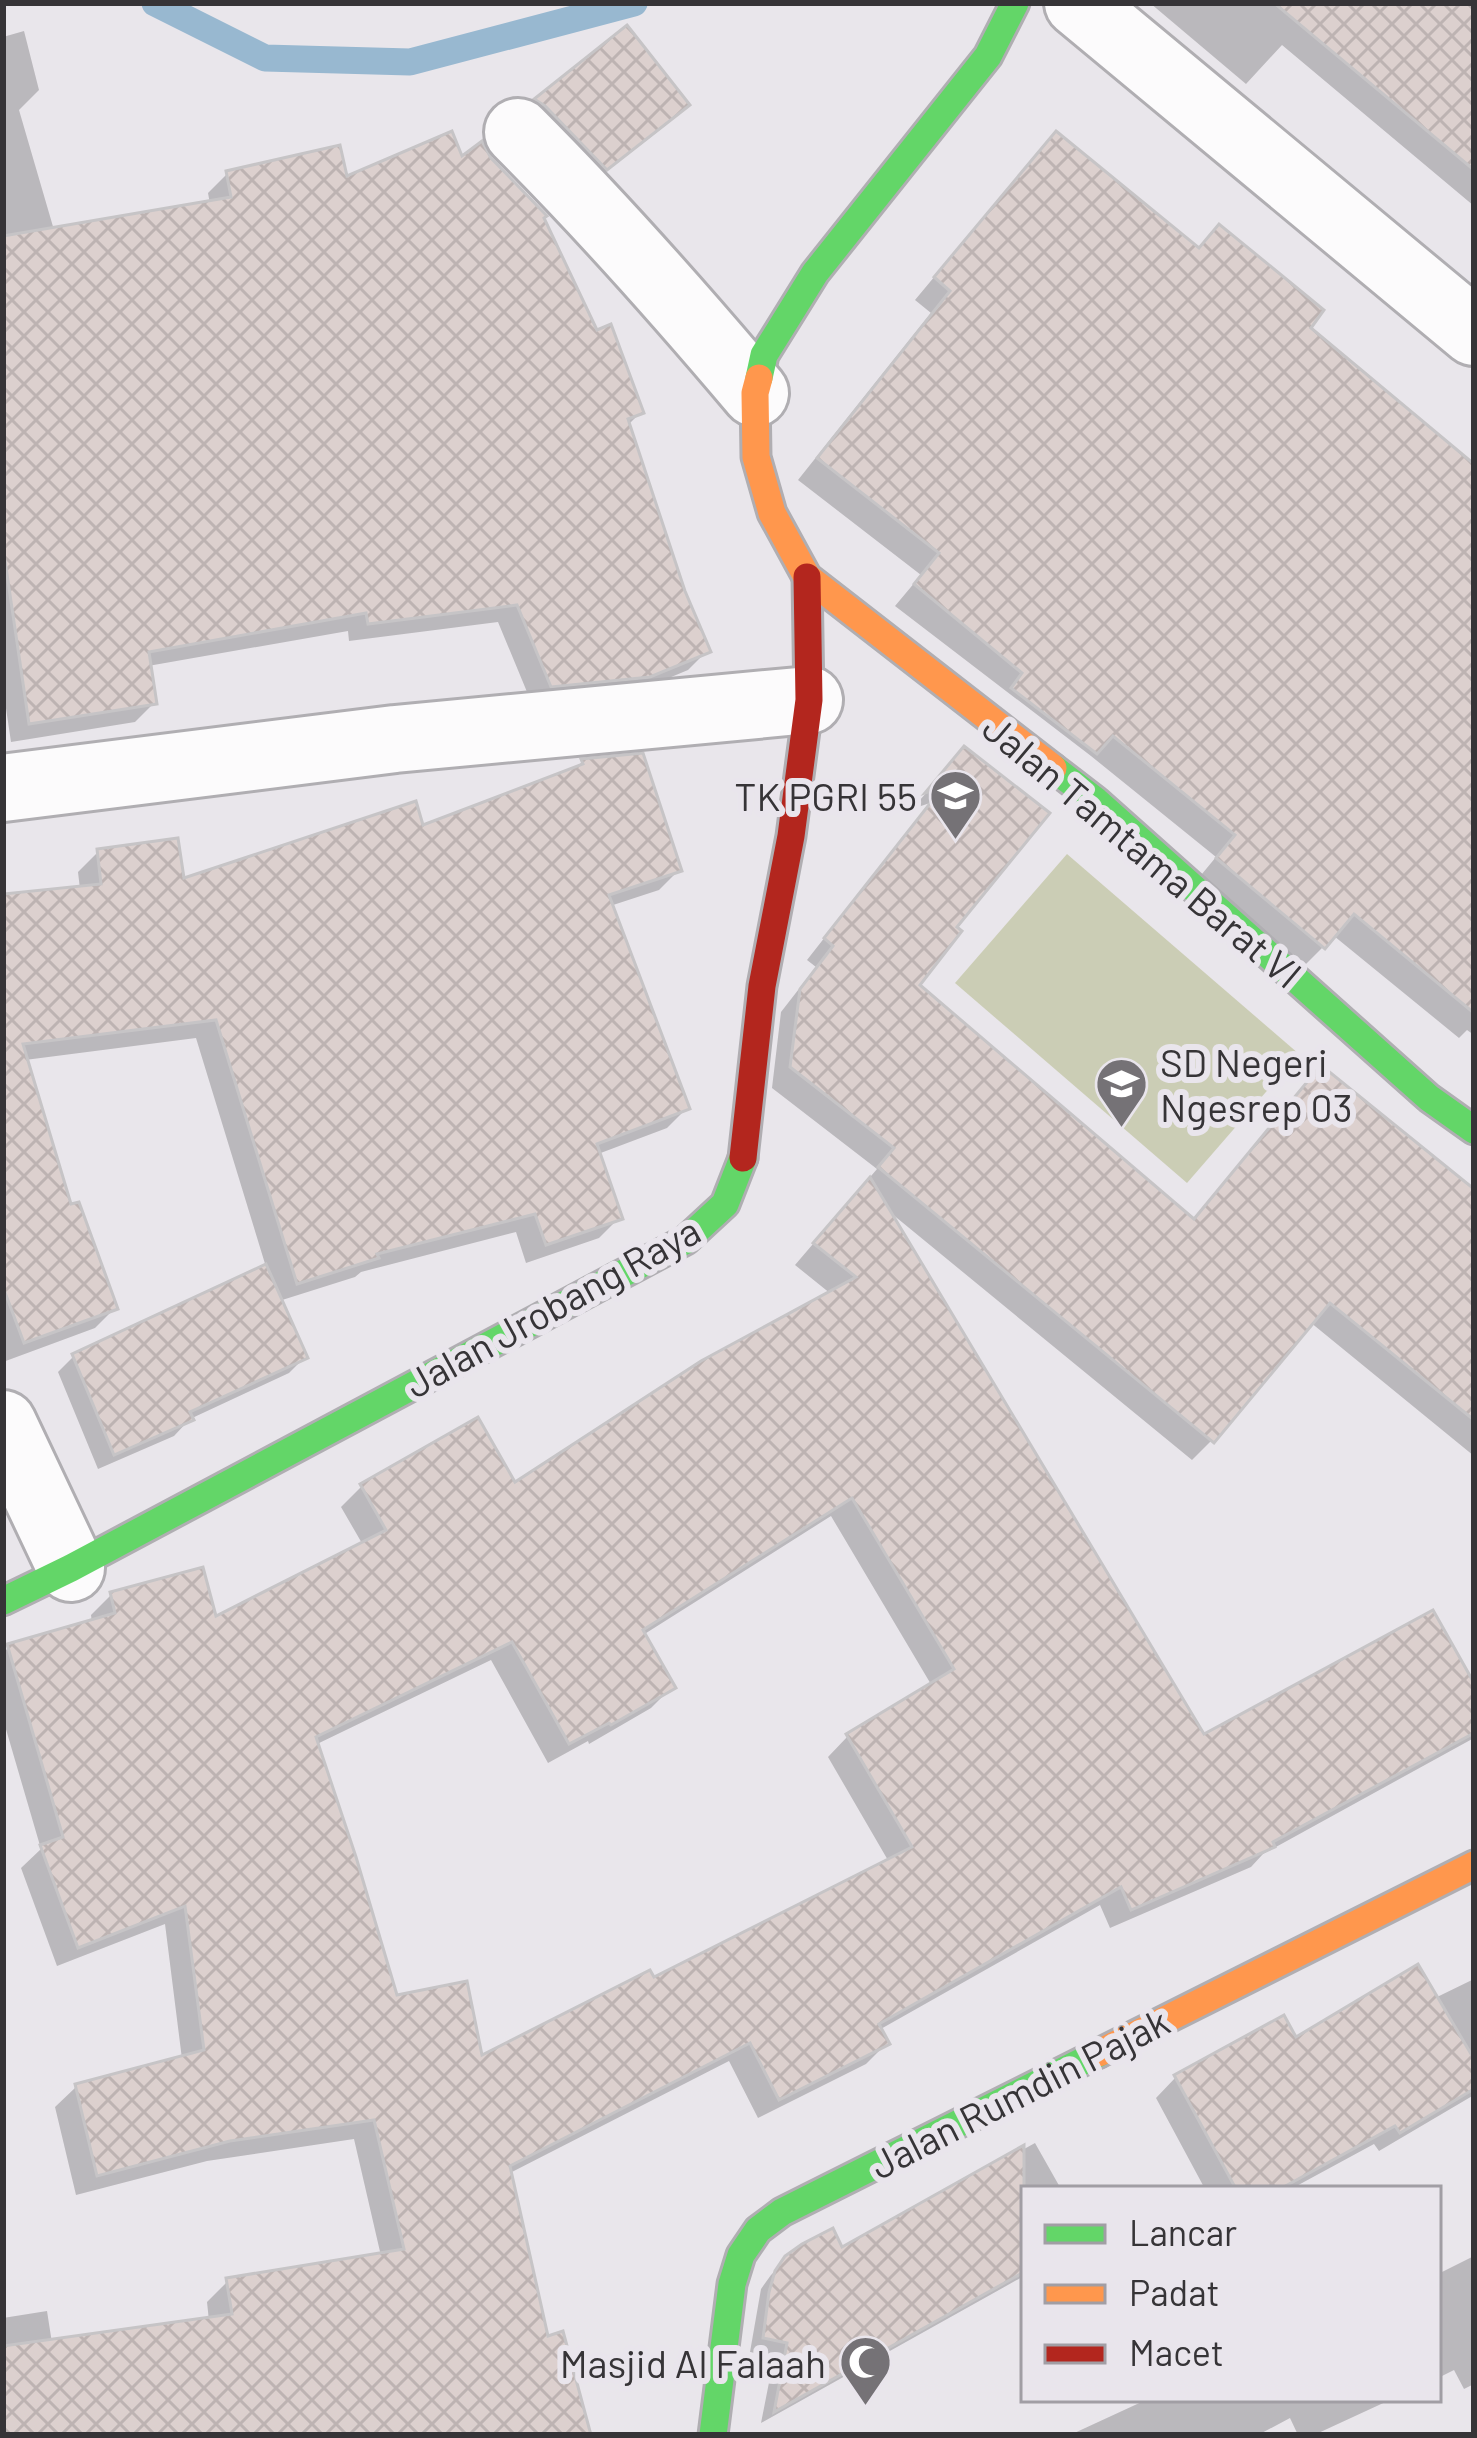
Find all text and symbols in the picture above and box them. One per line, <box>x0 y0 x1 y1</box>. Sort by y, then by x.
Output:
street label: Jalan Tamtama Barat VI <box>974 703 1312 997</box>
school or university icon: TK PGRI 55 <box>928 767 984 841</box>
place label: TK PGRI 55 <box>734 772 917 819</box>
place label: SD Negeri Ngesrep 03 <box>1160 1038 1353 1130</box>
school or university icon: SD Negeri Ngesrep 03 <box>1093 1055 1149 1129</box>
street label: Jalan Jrobang Raya <box>396 1205 708 1407</box>
street label: Jalan Rumdin Pajak <box>862 1996 1176 2188</box>
legend <box>1021 2186 1441 2402</box>
text: Lancar <box>1129 2210 1237 2253</box>
text: Padat <box>1129 2270 1220 2313</box>
text: Macet <box>1129 2330 1224 2373</box>
mosque icon: Masjid Al Falaah <box>837 2334 893 2408</box>
place label: Masjid Al Falaah <box>560 2339 826 2386</box>

